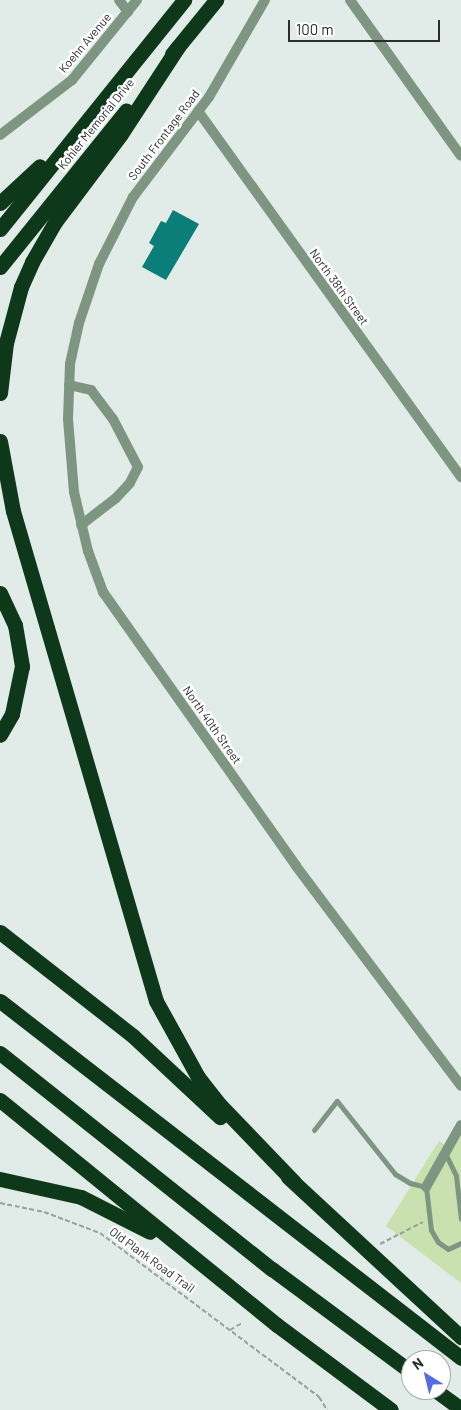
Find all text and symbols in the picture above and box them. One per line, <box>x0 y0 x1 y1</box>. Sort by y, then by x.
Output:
street label: Koehn Avenue <box>56 10 114 76</box>
scale bar <box>291 10 444 42</box>
text: 100 m <box>296 20 334 38</box>
street label: Kohler Memorial Drive <box>55 76 137 172</box>
street label: South Frontage Road <box>125 87 203 183</box>
street label: North 38th Street <box>306 246 372 328</box>
street label: North 40th Street <box>180 683 244 767</box>
street label: Old Plank Road Trail <box>107 1224 197 1296</box>
north arrow <box>401 1350 451 1400</box>
text: N <box>409 1354 426 1373</box>

